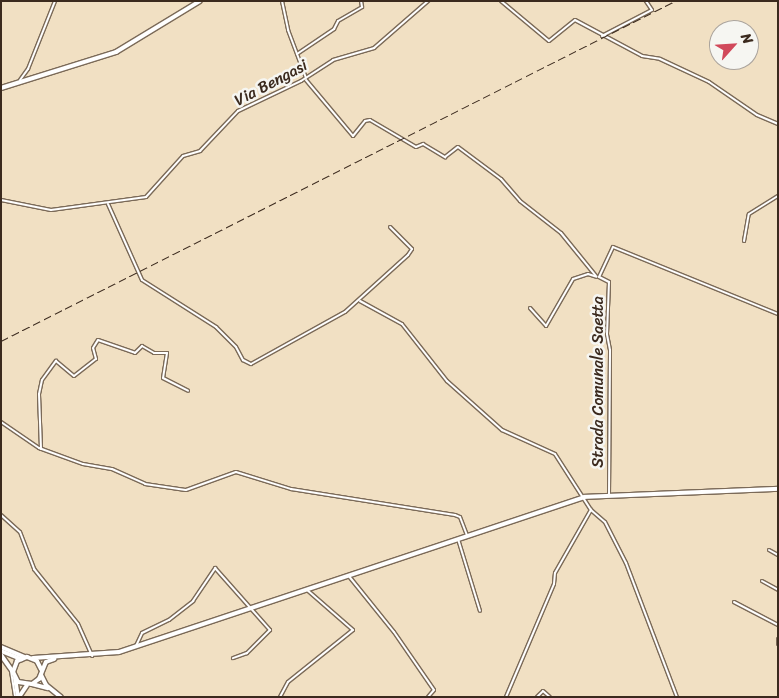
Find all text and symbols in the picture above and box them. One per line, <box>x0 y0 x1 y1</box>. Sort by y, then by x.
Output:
north arrow <box>709 20 759 70</box>
text: N <box>734 29 760 48</box>
street label: Via Bengasi <box>231 56 311 110</box>
street label: Strada Comunale Saetta <box>588 296 608 468</box>

